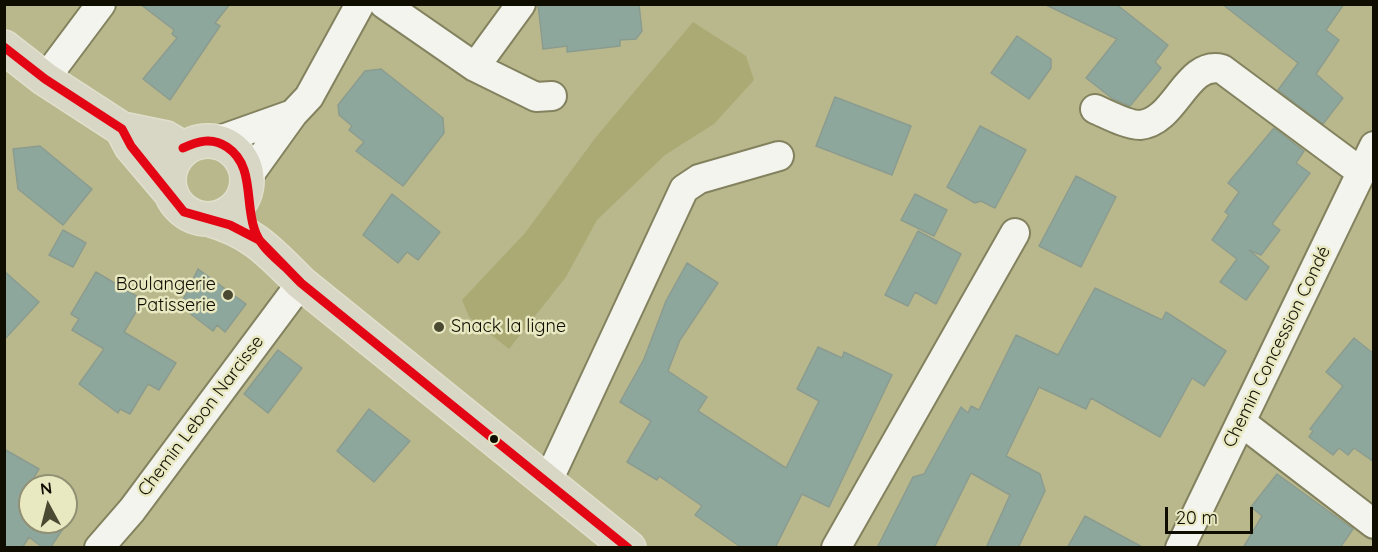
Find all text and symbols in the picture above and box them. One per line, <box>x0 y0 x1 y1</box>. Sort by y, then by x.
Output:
street label: Chemin Concession Condé <box>1219 243 1335 451</box>
place label: Boulangerie Patisserie <box>116 274 216 316</box>
marker: Boulangerie Patisserie <box>221 288 235 302</box>
place label: Snack la ligne <box>451 316 566 338</box>
marker: Snack la ligne <box>432 320 446 334</box>
street label: Chemin Lebon Narcisse <box>134 331 268 501</box>
unlabelled marker <box>488 433 500 445</box>
north arrow <box>18 474 78 534</box>
text: N <box>39 477 53 499</box>
scale bar <box>1168 495 1256 533</box>
text: 20 m <box>1176 506 1218 529</box>

